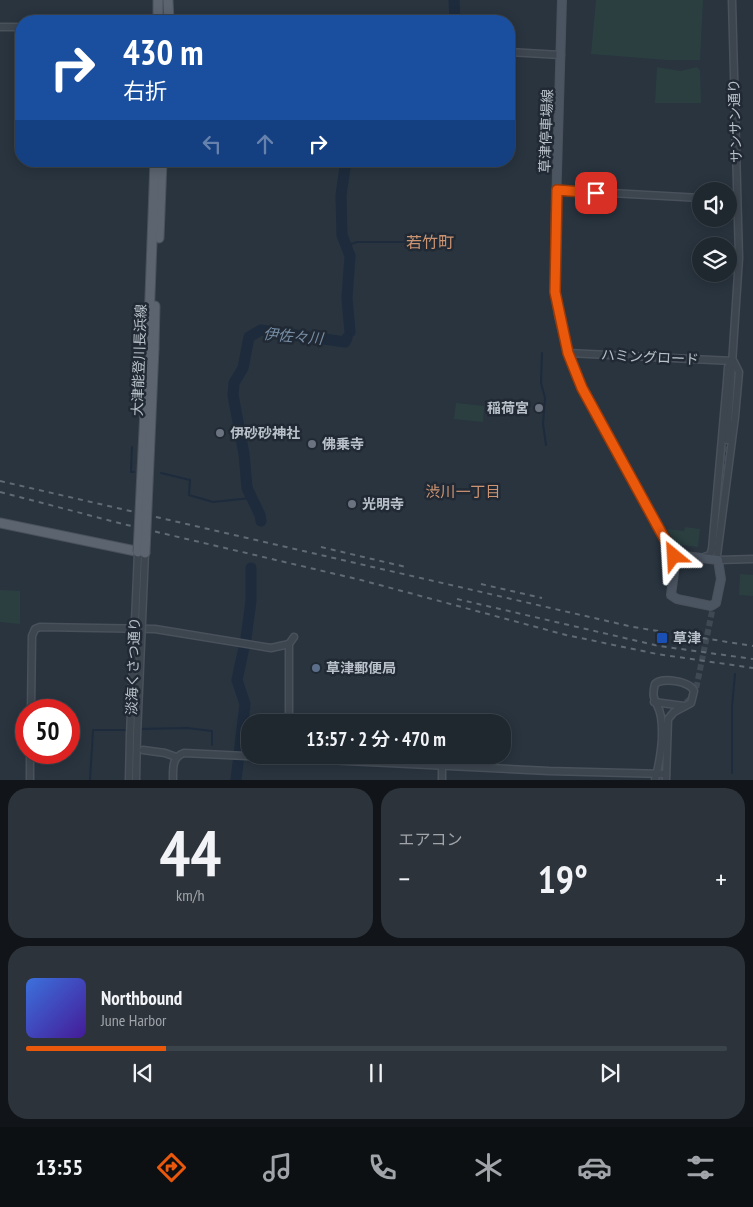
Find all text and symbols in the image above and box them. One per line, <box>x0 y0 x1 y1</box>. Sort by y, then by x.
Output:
text: 430 m <box>123 29 204 75</box>
icon: right <box>40 35 105 100</box>
text: 右折 <box>123 77 167 105</box>
street label: サンサン通り <box>725 79 745 163</box>
street label: 草津停車場線 <box>536 89 556 173</box>
icon: left <box>198 130 226 158</box>
icon: ahead <box>251 130 279 158</box>
icon: right <box>304 130 332 158</box>
pin <box>575 172 617 214</box>
icon: arrive <box>582 179 610 207</box>
map controls <box>692 182 737 282</box>
button: sound <box>692 182 737 227</box>
district label: 若竹町 <box>406 232 454 252</box>
button: layers <box>692 237 737 282</box>
street label: 大津能登川長浜線 <box>128 304 150 416</box>
water label: 伊佐々川 <box>262 324 326 348</box>
street label: ハミングロード <box>601 345 699 369</box>
place label: 稲荷宮 <box>487 399 529 417</box>
marker: 稲荷宮 <box>533 402 545 414</box>
place label: 伊砂砂神社 <box>230 424 300 442</box>
marker: 伊砂砂神社 <box>214 427 226 439</box>
place label: 佛乗寺 <box>322 435 364 453</box>
marker: 佛乗寺 <box>306 438 318 450</box>
district label: 渋川一丁目 <box>425 482 501 501</box>
place label: 光明寺 <box>362 495 404 513</box>
marker: 光明寺 <box>346 498 358 510</box>
position arrow <box>647 529 699 581</box>
street label: 淡海くさつ通り <box>122 617 144 715</box>
place label: 草津 <box>673 629 701 647</box>
marker: 草津 <box>655 631 669 645</box>
place label: 草津郵便局 <box>326 659 396 677</box>
marker: 草津郵便局 <box>310 662 322 674</box>
speed limit sign: 50 <box>15 699 80 764</box>
text: 13:57 · 2 分 · 470 m <box>306 727 446 751</box>
text: 44 <box>159 810 221 894</box>
text: エアコン <box>399 829 463 849</box>
text: 19° <box>538 854 588 903</box>
text: − <box>399 860 410 897</box>
text: + <box>715 860 727 897</box>
text: km/h <box>176 885 204 905</box>
text: Northbound <box>101 986 182 1010</box>
text: June Harbor <box>101 1010 166 1030</box>
icon: previous <box>129 1059 157 1087</box>
icon: pause <box>362 1059 390 1087</box>
icon: next <box>596 1059 624 1087</box>
icon: directions <box>154 1150 189 1185</box>
icon: music <box>260 1150 295 1185</box>
icon: phone <box>365 1150 400 1185</box>
icon: climate <box>471 1150 506 1185</box>
icon: car <box>577 1150 612 1185</box>
icon: filters <box>683 1150 718 1185</box>
text: 13:55 <box>35 1153 83 1181</box>

